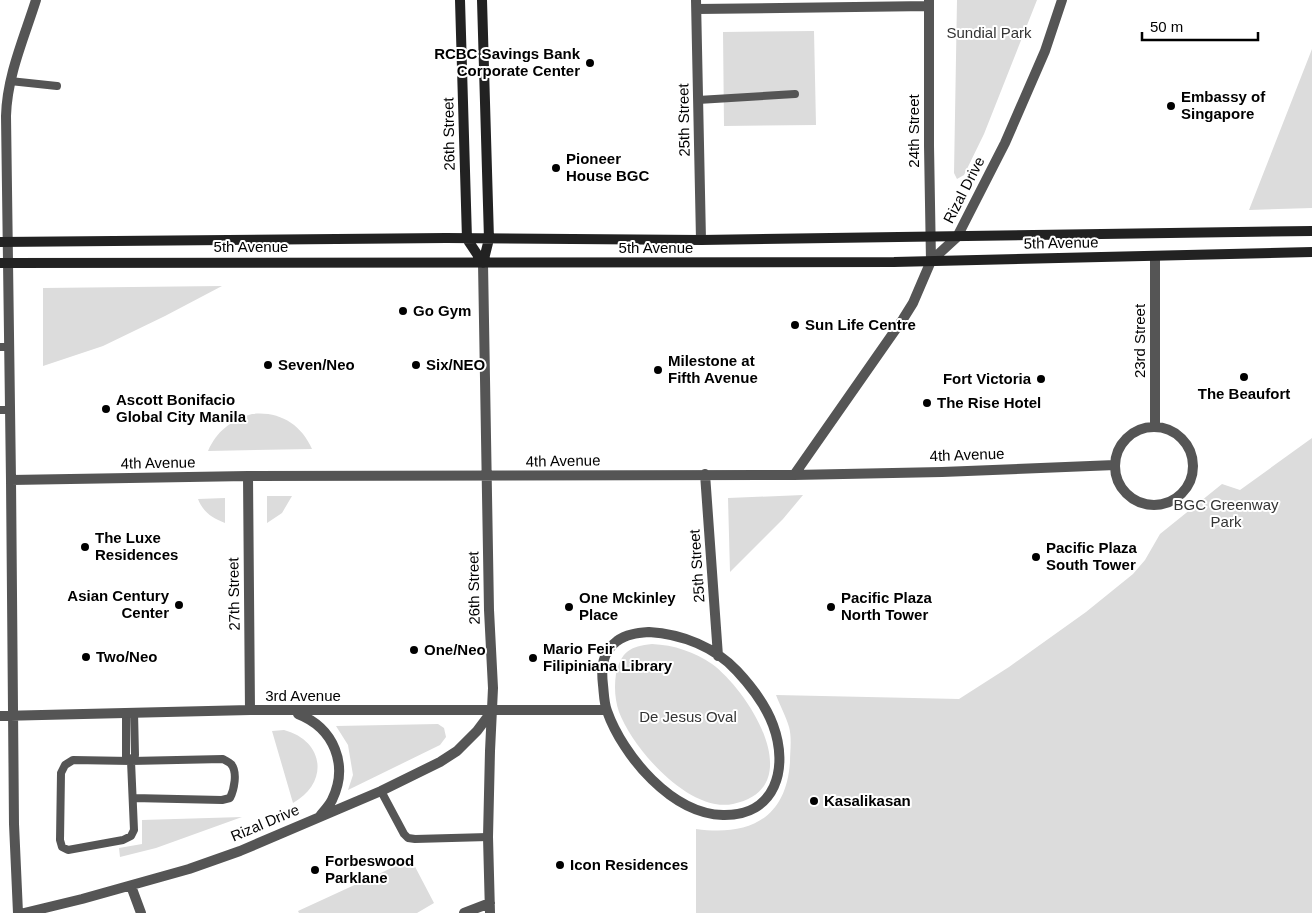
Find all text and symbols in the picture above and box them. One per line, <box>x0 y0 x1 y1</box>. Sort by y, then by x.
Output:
scale bar <box>1142 10 1258 42</box>
text: 50 m <box>1150 18 1183 35</box>
park label: Sundial Park <box>946 24 1032 41</box>
place label: RCBC Savings Bank Corporate Center <box>434 45 581 79</box>
marker: RCBC Savings Bank Corporate Center <box>584 57 596 69</box>
street label: 25th Street <box>674 82 693 157</box>
place label: Embassy of Singapore <box>1181 88 1266 122</box>
street label: 24th Street <box>905 93 922 168</box>
street label: 26th Street <box>439 96 458 171</box>
marker: Embassy of Singapore <box>1165 100 1177 112</box>
place label: Pioneer House BGC <box>566 150 650 184</box>
street label: Rizal Drive <box>940 154 988 226</box>
marker: Pioneer House BGC <box>550 162 562 174</box>
street label: 5th Avenue <box>1023 233 1099 252</box>
street label: 5th Avenue <box>214 238 288 255</box>
street label: 5th Avenue <box>619 239 693 256</box>
place label: Go Gym <box>413 302 471 319</box>
street label: 23rd Street <box>1131 303 1148 378</box>
marker: Go Gym <box>397 305 409 317</box>
place label: Sun Life Centre <box>805 316 916 333</box>
marker: Sun Life Centre <box>789 319 801 331</box>
place label: Milestone at Fifth Avenue <box>668 352 758 386</box>
place label: Seven/Neo <box>278 356 355 373</box>
place label: Six/NEO <box>426 356 486 373</box>
marker: Seven/Neo <box>262 359 274 371</box>
marker: Six/NEO <box>410 359 422 371</box>
marker: Milestone at Fifth Avenue <box>652 364 664 376</box>
place label: Fort Victoria <box>943 370 1032 387</box>
marker: The Beaufort <box>1238 371 1250 383</box>
marker: Fort Victoria <box>1035 373 1047 385</box>
place label: The Beaufort <box>1198 385 1290 402</box>
place label: Ascott Bonifacio Global City Manila <box>116 391 247 425</box>
place label: The Rise Hotel <box>937 394 1041 411</box>
marker: The Rise Hotel <box>921 397 933 409</box>
marker: Ascott Bonifacio Global City Manila <box>100 403 112 415</box>
street label: 4th Avenue <box>929 445 1005 464</box>
street label: 4th Avenue <box>525 451 601 470</box>
street label: 4th Avenue <box>120 453 196 472</box>
park label: BGC Greenway Park <box>1173 496 1279 530</box>
street label: 25th Street <box>685 528 708 603</box>
place label: The Luxe Residences <box>95 529 178 563</box>
place label: Pacific Plaza South Tower <box>1046 539 1138 573</box>
marker: The Luxe Residences <box>79 541 91 553</box>
street label: 26th Street <box>464 550 483 625</box>
marker: Pacific Plaza South Tower <box>1030 551 1042 563</box>
street label: 27th Street <box>224 556 243 631</box>
place label: Asian Century Center <box>67 587 170 621</box>
place label: One Mckinley Place <box>579 589 676 623</box>
place label: Pacific Plaza North Tower <box>841 589 933 623</box>
marker: Asian Century Center <box>173 599 185 611</box>
marker: One Mckinley Place <box>563 601 575 613</box>
marker: Pacific Plaza North Tower <box>825 601 837 613</box>
place label: Mario Feir Filipiniana Library <box>543 640 673 674</box>
place label: One/Neo <box>424 641 486 658</box>
marker: One/Neo <box>408 644 420 656</box>
place label: Two/Neo <box>96 648 157 665</box>
marker: Two/Neo <box>80 651 92 663</box>
marker: Mario Feir Filipiniana Library <box>527 652 539 664</box>
street label: 3rd Avenue <box>265 687 341 704</box>
park label: De Jesus Oval <box>639 708 737 725</box>
place label: Kasalikasan <box>824 792 911 809</box>
marker: Kasalikasan <box>808 795 820 807</box>
street label: Rizal Drive <box>228 801 302 845</box>
place label: Forbeswood Parklane <box>325 852 414 886</box>
place label: Icon Residences <box>570 856 688 873</box>
marker: Icon Residences <box>554 859 566 871</box>
marker: Forbeswood Parklane <box>309 864 321 876</box>

